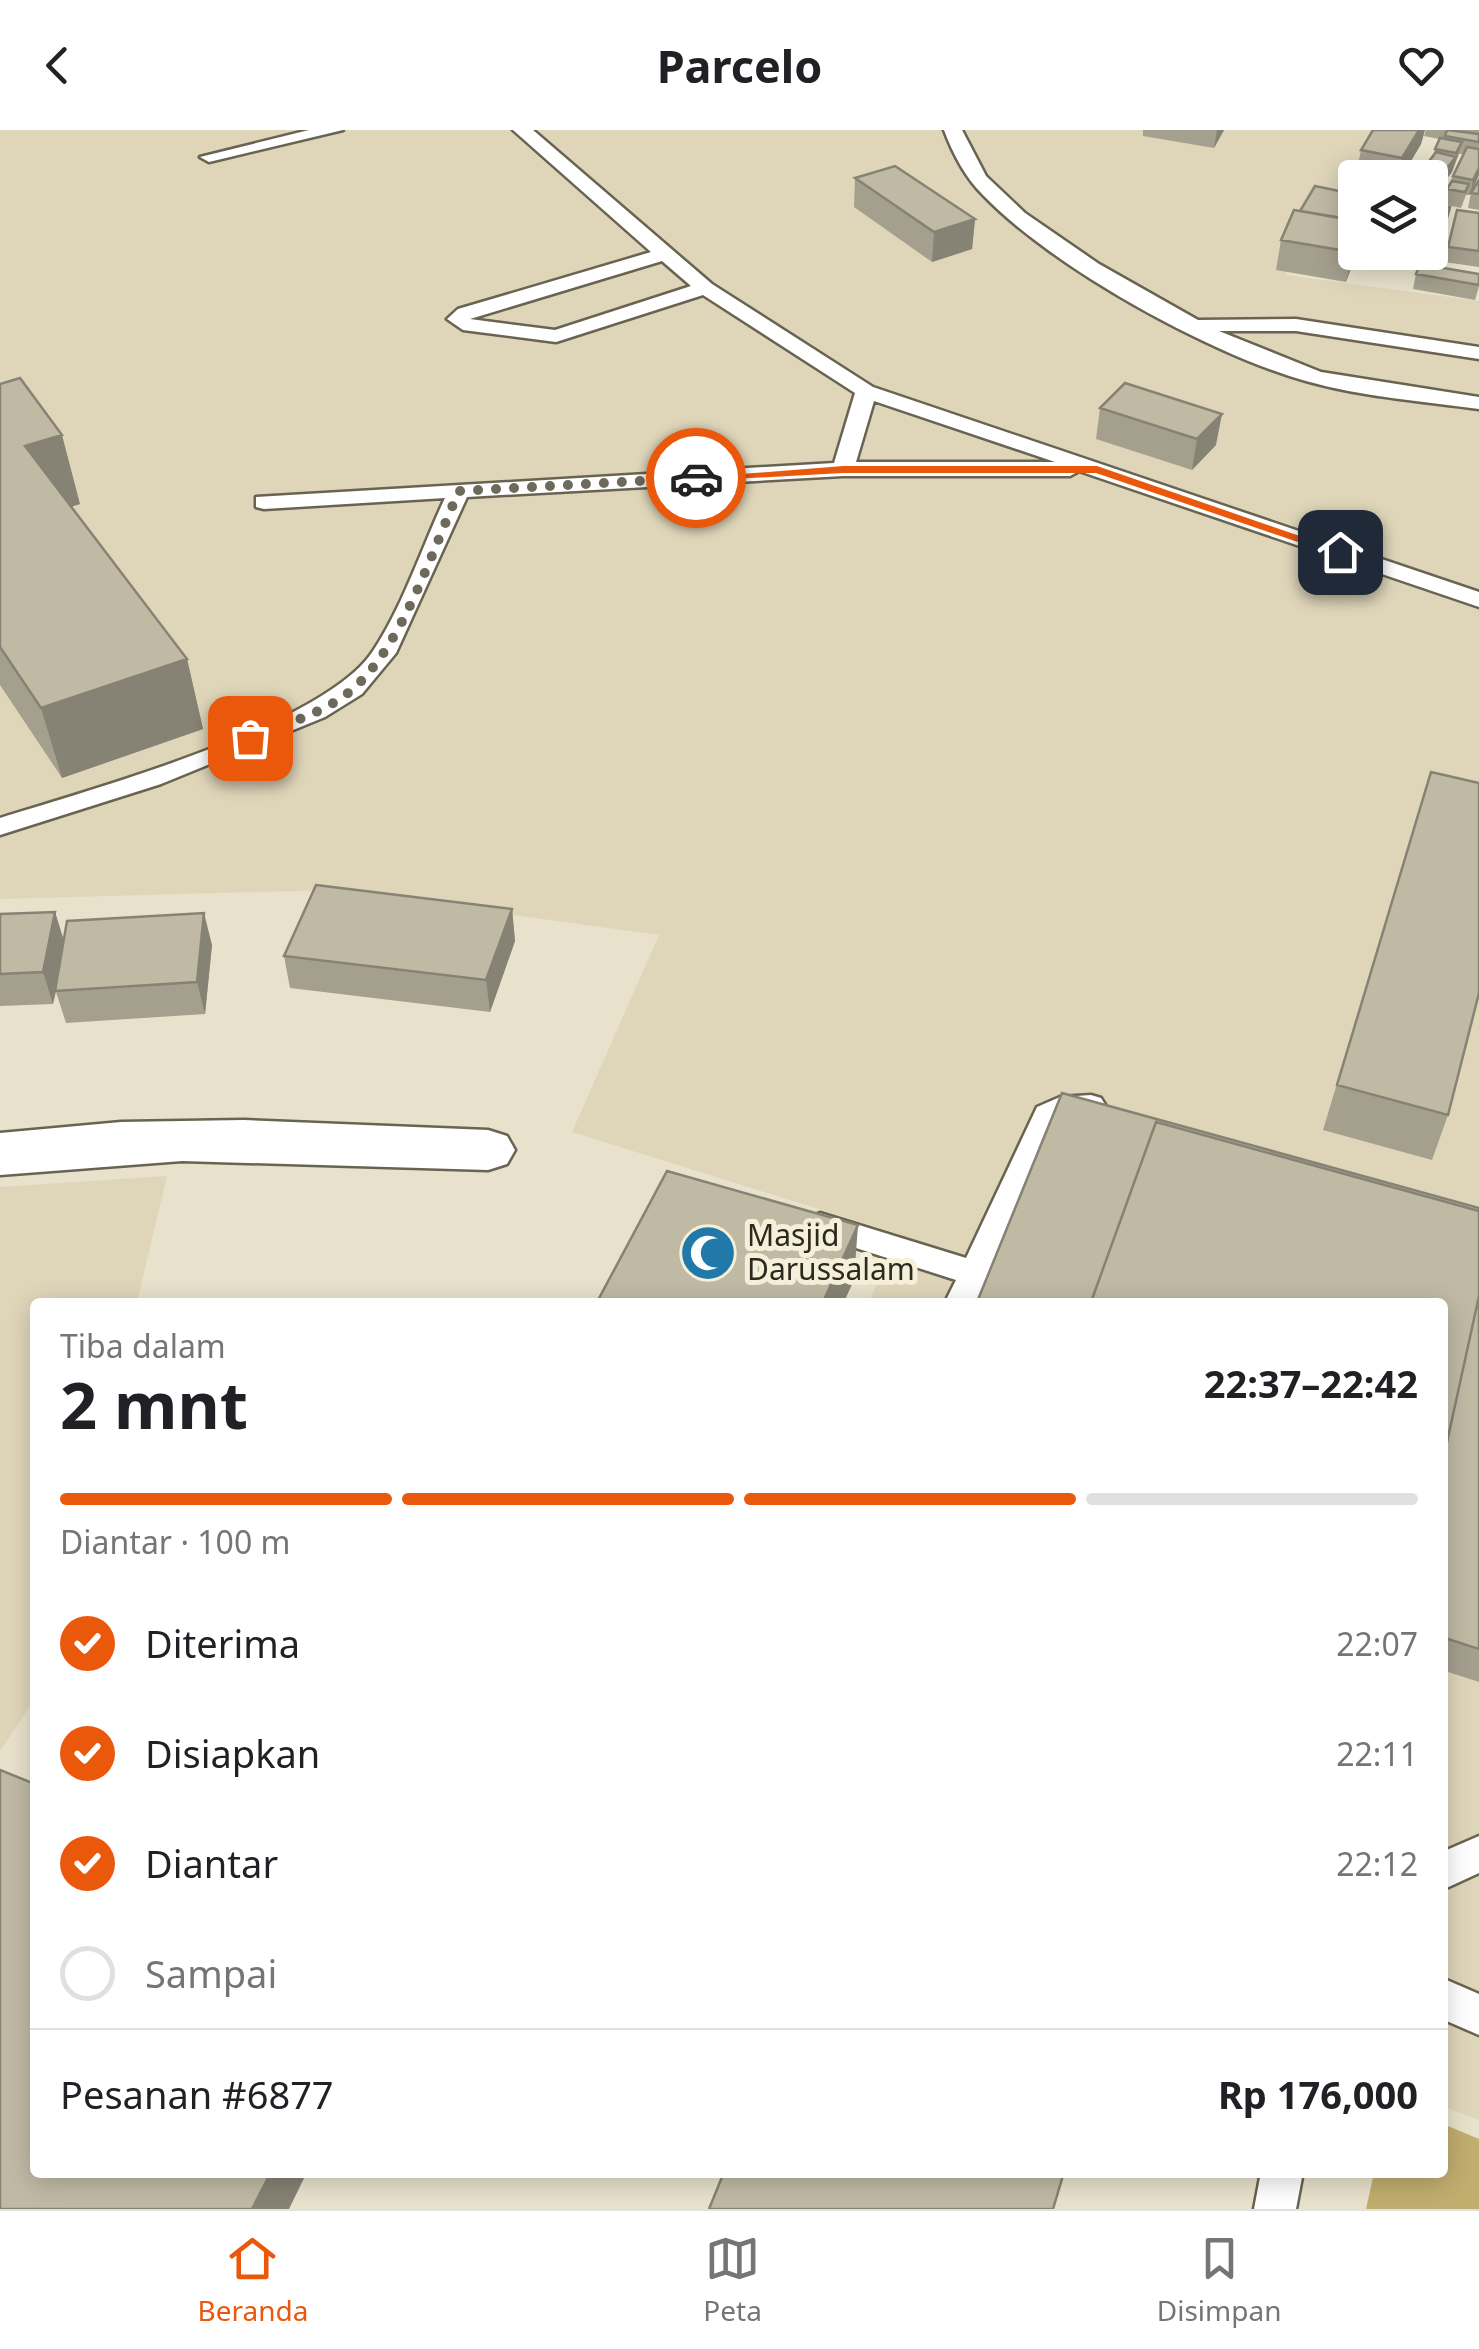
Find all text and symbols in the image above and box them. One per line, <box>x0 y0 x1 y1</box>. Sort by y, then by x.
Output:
text: Parcelo <box>657 35 822 96</box>
icon: back <box>30 38 85 93</box>
icon: heart <box>1394 38 1449 93</box>
map controls <box>1338 160 1448 270</box>
button: layers <box>1338 160 1448 270</box>
courier <box>646 428 746 528</box>
icon: car <box>669 451 724 506</box>
pin <box>1298 510 1383 595</box>
icon: home <box>1313 525 1368 580</box>
pin <box>208 696 293 781</box>
icon: bag <box>223 711 278 766</box>
place label: Masjid Darussalam <box>747 1214 915 1289</box>
mosque icon: Masjid Darussalam <box>678 1223 738 1283</box>
text: Tiba dalam <box>60 1324 226 1367</box>
text: 22:37–22:42 <box>1204 1357 1418 1409</box>
text: 2 mnt <box>60 1360 248 1448</box>
text: Diantar · 100 m <box>60 1520 290 1563</box>
icon: check <box>60 1616 115 1671</box>
text: Diterima <box>145 1617 300 1669</box>
text: 22:07 <box>1336 1622 1418 1665</box>
icon: check <box>60 1726 115 1781</box>
text: Disiapkan <box>145 1727 320 1779</box>
text: 22:11 <box>1336 1732 1418 1775</box>
icon: check <box>60 1836 115 1891</box>
text: Diantar <box>145 1837 278 1889</box>
text: 22:12 <box>1336 1842 1418 1885</box>
text: Sampai <box>145 1947 277 1999</box>
text: Pesanan #6877 <box>60 2068 334 2120</box>
text: Rp 176,000 <box>1218 2068 1418 2120</box>
tab: Beranda <box>197 2231 308 2329</box>
tab: Peta <box>703 2231 762 2329</box>
tab: Disimpan <box>1157 2231 1282 2329</box>

